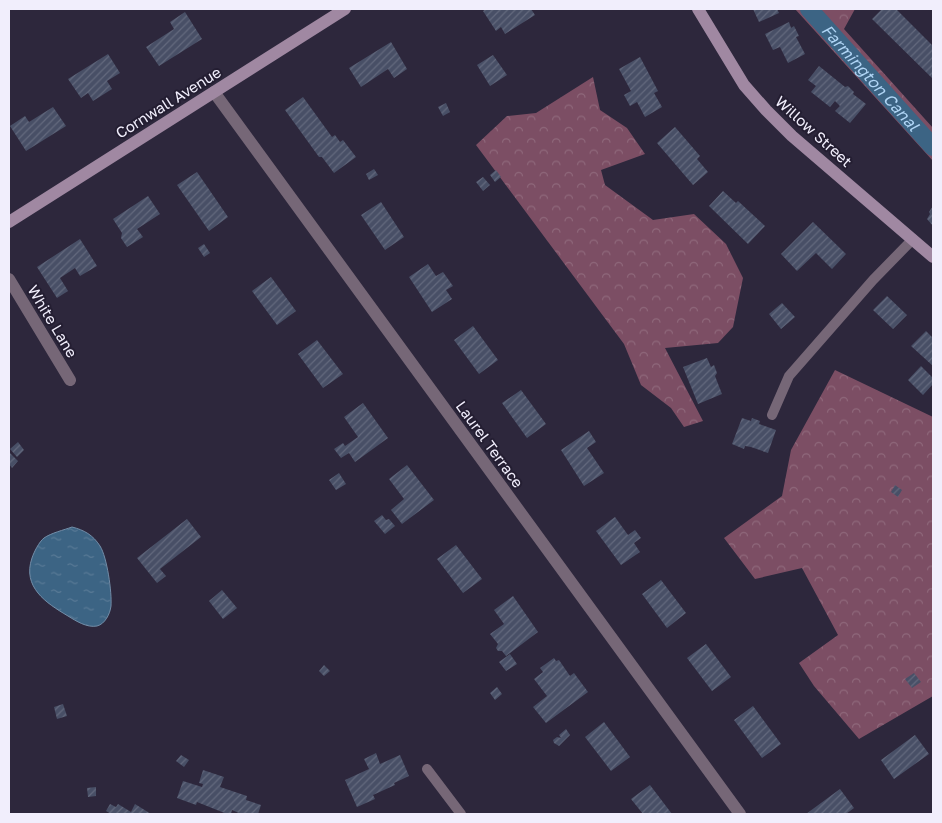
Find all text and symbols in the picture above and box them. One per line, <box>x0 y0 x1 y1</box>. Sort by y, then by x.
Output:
water label: Farmington Canal <box>817 20 924 136</box>
street label: Cornwall Avenue <box>112 62 224 142</box>
street label: Willow Street <box>772 92 856 170</box>
street label: White Lane <box>24 282 82 361</box>
street label: Laurel Terrace <box>453 397 528 491</box>

